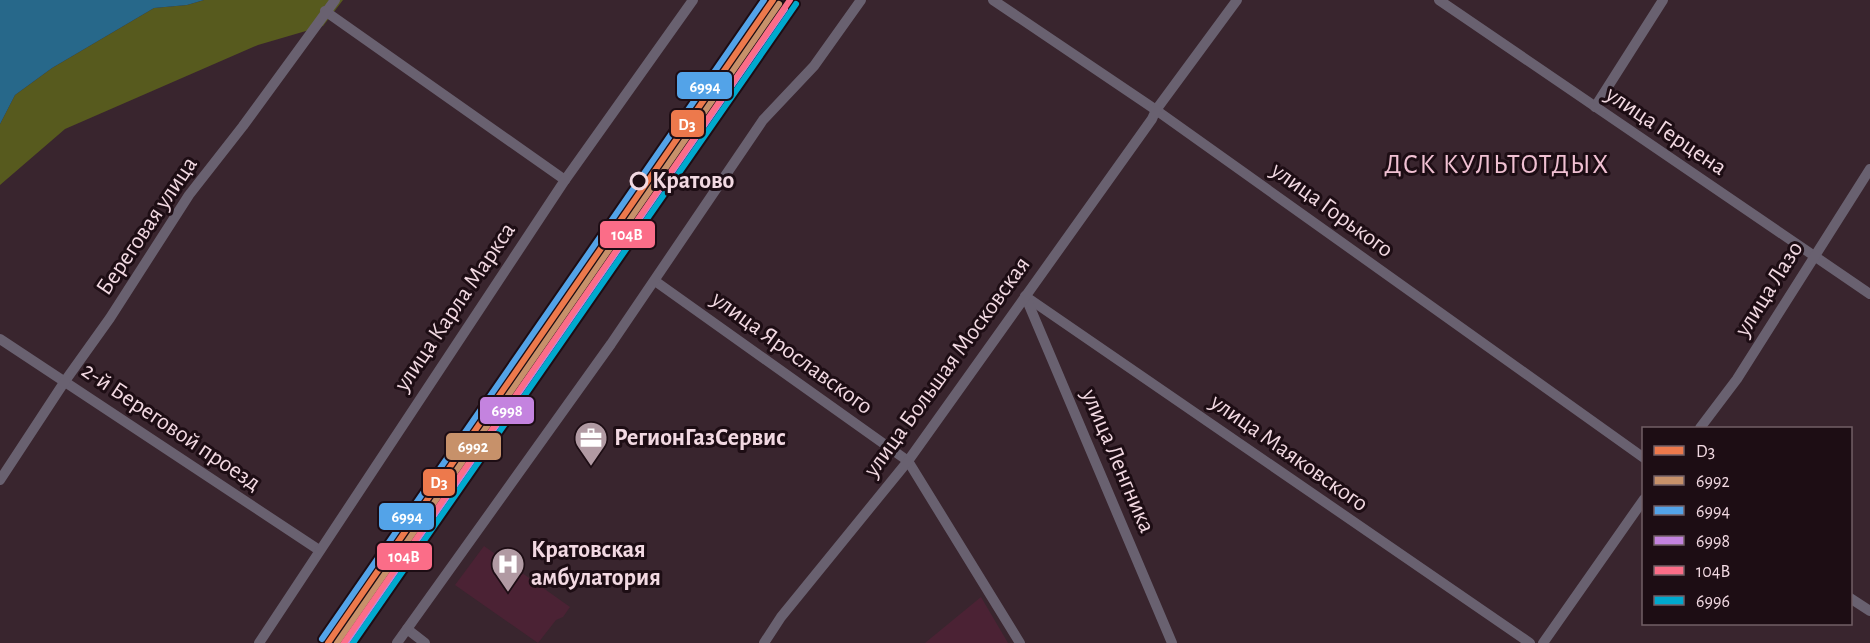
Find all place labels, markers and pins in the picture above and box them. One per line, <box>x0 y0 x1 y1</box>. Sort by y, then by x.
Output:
place label: Кратово <box>652 169 735 193</box>
marker: Кратово <box>630 172 648 190</box>
office icon: РегионГазСервис <box>573 420 609 467</box>
place label: РегионГазСервис <box>614 426 786 450</box>
place label: Кратовская амбулатория <box>531 538 661 590</box>
hospital icon: Кратовская амбулатория <box>490 546 526 593</box>

